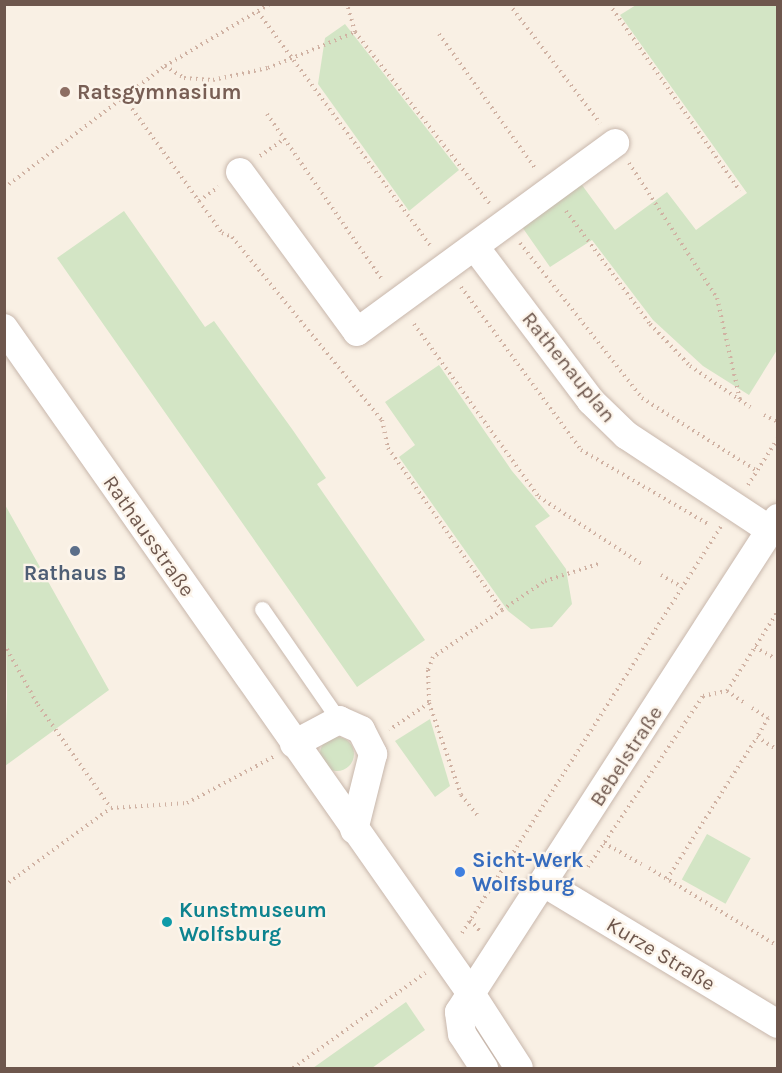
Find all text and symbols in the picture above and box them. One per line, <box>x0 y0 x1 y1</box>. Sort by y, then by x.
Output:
place label: Ratsgymnasium <box>77 79 241 105</box>
marker: Ratsgymnasium <box>58 85 72 99</box>
street label: Rathenauplan <box>517 307 621 427</box>
street label: Rathausstraße <box>98 471 200 601</box>
marker: Rathaus B <box>68 544 82 558</box>
place label: Rathaus B <box>24 560 126 586</box>
street label: Bebelstraße <box>584 701 668 811</box>
place label: Sicht-Werk Wolfsburg <box>472 847 583 897</box>
marker: Sicht-Werk Wolfsburg <box>453 865 467 879</box>
place label: Kunstmuseum Wolfsburg <box>179 897 327 947</box>
street label: Kurze Straße <box>602 912 720 996</box>
marker: Kunstmuseum Wolfsburg <box>160 915 174 929</box>

